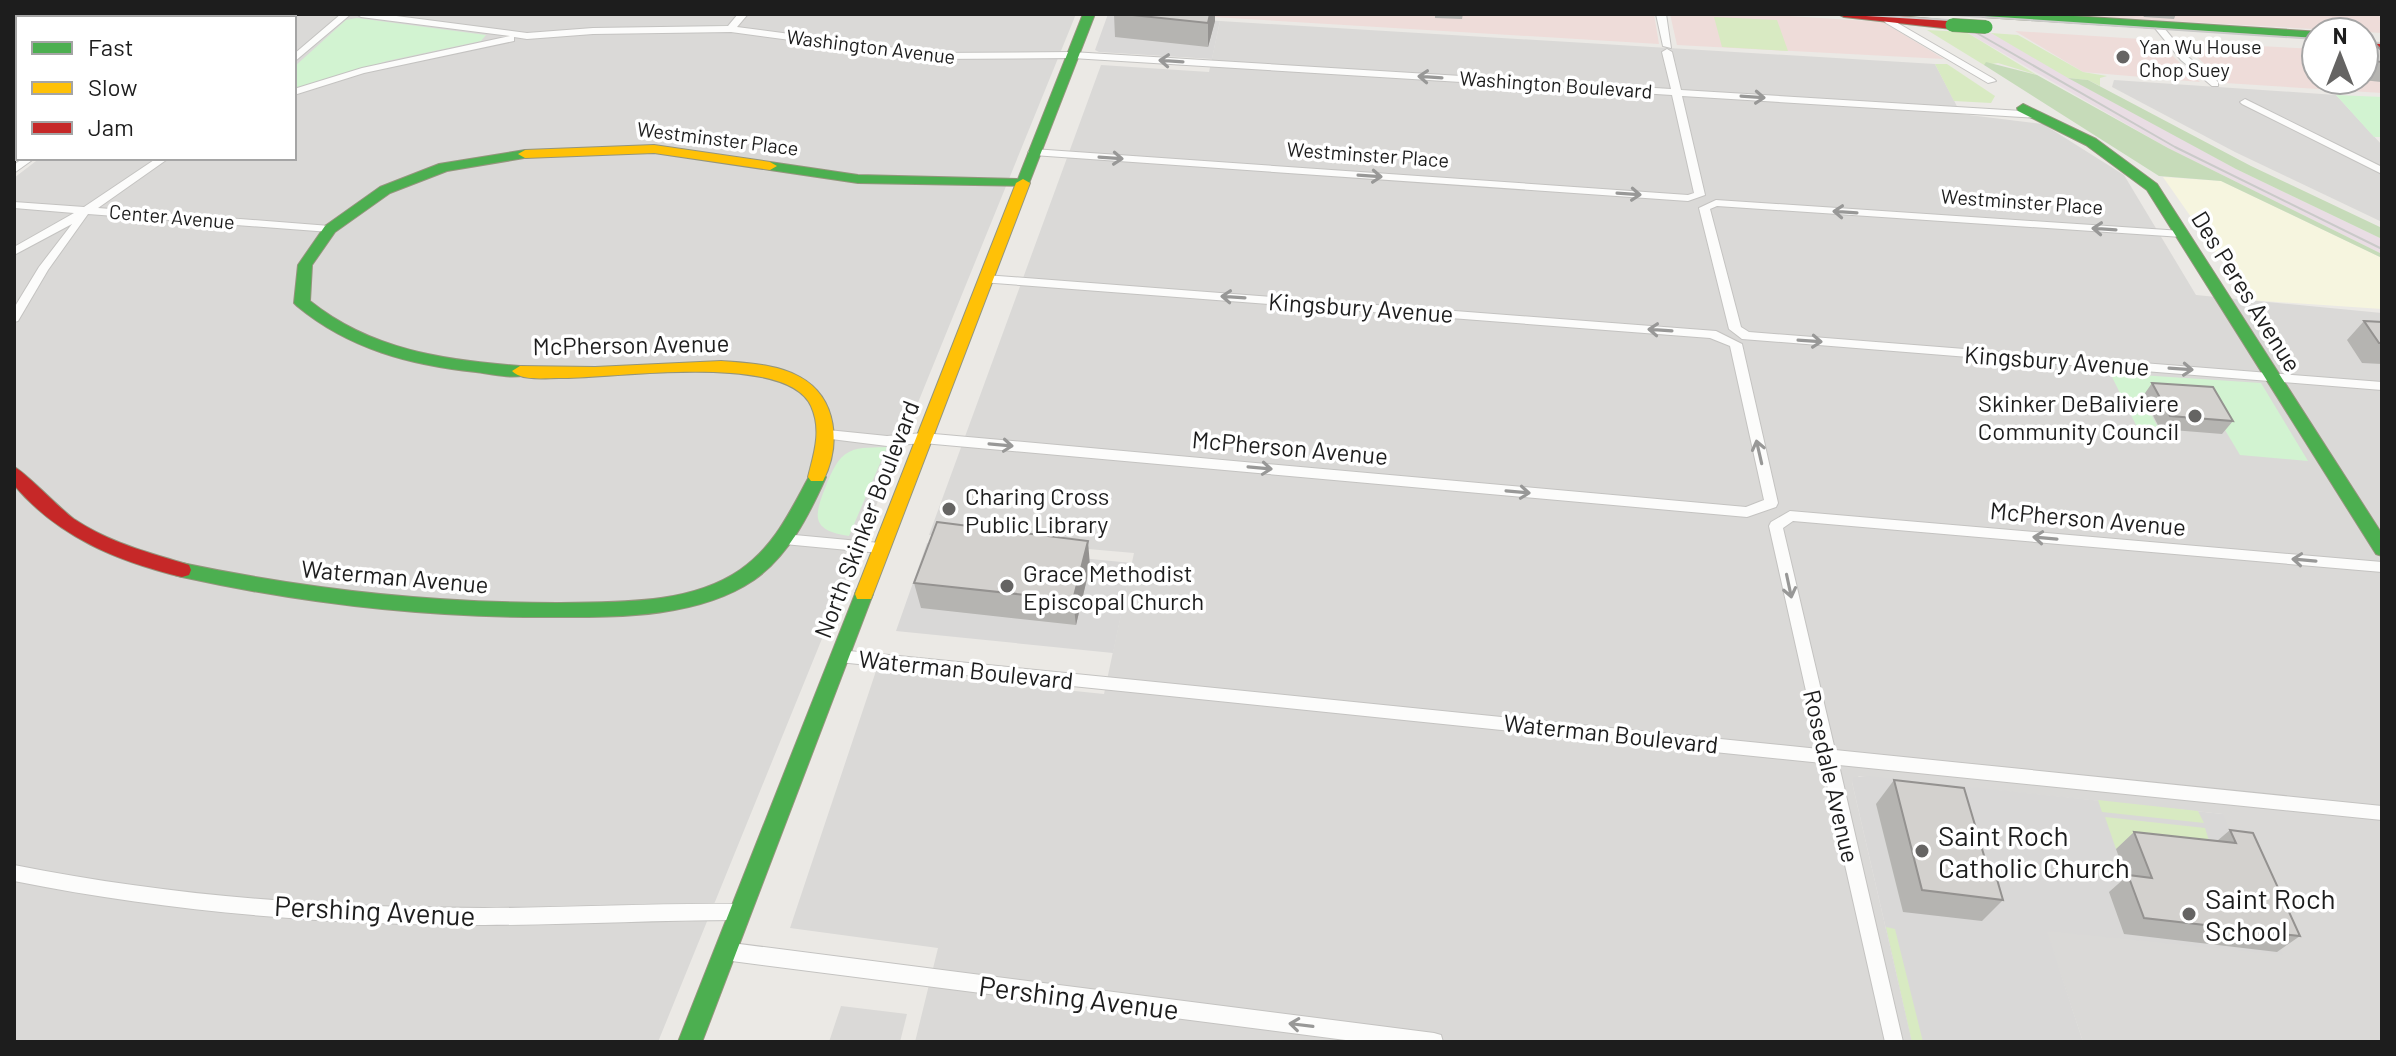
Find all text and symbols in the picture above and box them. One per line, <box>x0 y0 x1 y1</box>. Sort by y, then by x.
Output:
legend <box>16 16 296 160</box>
north arrow <box>2300 16 2380 96</box>
text: N <box>2333 22 2347 48</box>
street label: Washington Avenue <box>785 24 957 68</box>
text: Fast <box>88 32 133 61</box>
place label: Yan Wu House Chop Suey <box>2139 34 2262 81</box>
marker: Yan Wu House Chop Suey <box>2114 48 2132 66</box>
one-way arrow <box>1158 53 1185 68</box>
street label: Washington Boulevard <box>1459 65 1653 103</box>
one-way arrow <box>1417 69 1444 84</box>
text: Slow <box>88 72 137 101</box>
one-way arrow <box>1740 90 1766 105</box>
text: Jam <box>88 112 134 141</box>
street label: Westminster Place <box>636 116 800 160</box>
street label: Westminster Place <box>1286 136 1450 172</box>
one-way arrow <box>1097 151 1124 166</box>
one-way arrow <box>1356 169 1383 184</box>
street label: Westminster Place <box>1940 183 2104 219</box>
one-way arrow <box>1615 187 1642 202</box>
street label: Center Avenue <box>108 199 236 233</box>
one-way arrow <box>1832 204 1859 219</box>
street label: Des Peres Avenue <box>2186 205 2308 377</box>
one-way arrow <box>2091 221 2118 236</box>
street label: Kingsbury Avenue <box>1267 286 1455 328</box>
one-way arrow <box>1220 290 1247 305</box>
one-way arrow <box>1647 322 1674 337</box>
street label: McPherson Avenue <box>532 328 730 360</box>
one-way arrow <box>1796 334 1823 349</box>
street label: Kingsbury Avenue <box>1963 339 2151 381</box>
one-way arrow <box>2167 362 2194 377</box>
place label: Skinker DeBaliviere Community Council <box>1978 388 2179 445</box>
street label: North Skinker Boulevard <box>807 396 925 642</box>
marker: Skinker DeBaliviere Community Council <box>2186 407 2204 425</box>
street label: McPherson Avenue <box>1191 424 1389 470</box>
one-way arrow <box>987 437 1014 452</box>
one-way arrow <box>1751 439 1766 465</box>
one-way arrow <box>1246 461 1272 476</box>
place label: Charing Cross Public Library <box>965 481 1109 538</box>
one-way arrow <box>1505 484 1531 499</box>
street label: McPherson Avenue <box>1989 495 2187 541</box>
marker: Charing Cross Public Library <box>940 500 958 518</box>
one-way arrow <box>2032 530 2059 545</box>
one-way arrow <box>2291 552 2318 567</box>
street label: Waterman Avenue <box>300 553 490 599</box>
place label: Grace Methodist Episcopal Church <box>1023 558 1204 615</box>
one-way arrow <box>1782 573 1797 599</box>
marker: Grace Methodist Episcopal Church <box>998 577 1016 595</box>
street label: Waterman Boulevard <box>857 643 1075 695</box>
street label: Rosedale Avenue <box>1798 687 1866 865</box>
street label: Waterman Boulevard <box>1502 707 1720 759</box>
place label: Saint Roch Catholic Church <box>1938 818 2130 884</box>
marker: Saint Roch Catholic Church <box>1913 842 1931 860</box>
place label: Saint Roch School <box>2205 881 2336 947</box>
street label: Pershing Avenue <box>274 888 476 932</box>
marker: Saint Roch School <box>2180 905 2198 923</box>
street label: Pershing Avenue <box>977 968 1181 1026</box>
one-way arrow <box>1289 1017 1314 1032</box>

